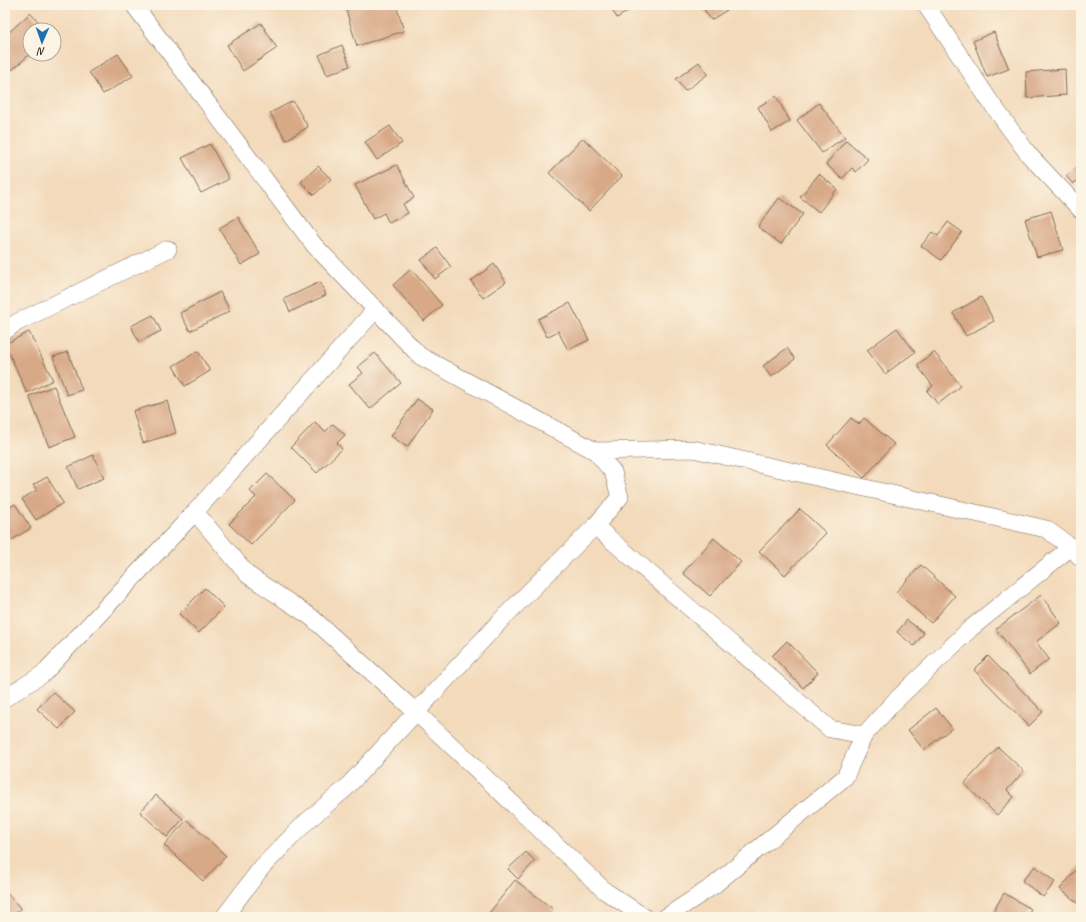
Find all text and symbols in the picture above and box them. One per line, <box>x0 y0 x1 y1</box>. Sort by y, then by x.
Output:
north arrow <box>22 22 62 62</box>
text: N <box>36 45 45 59</box>

